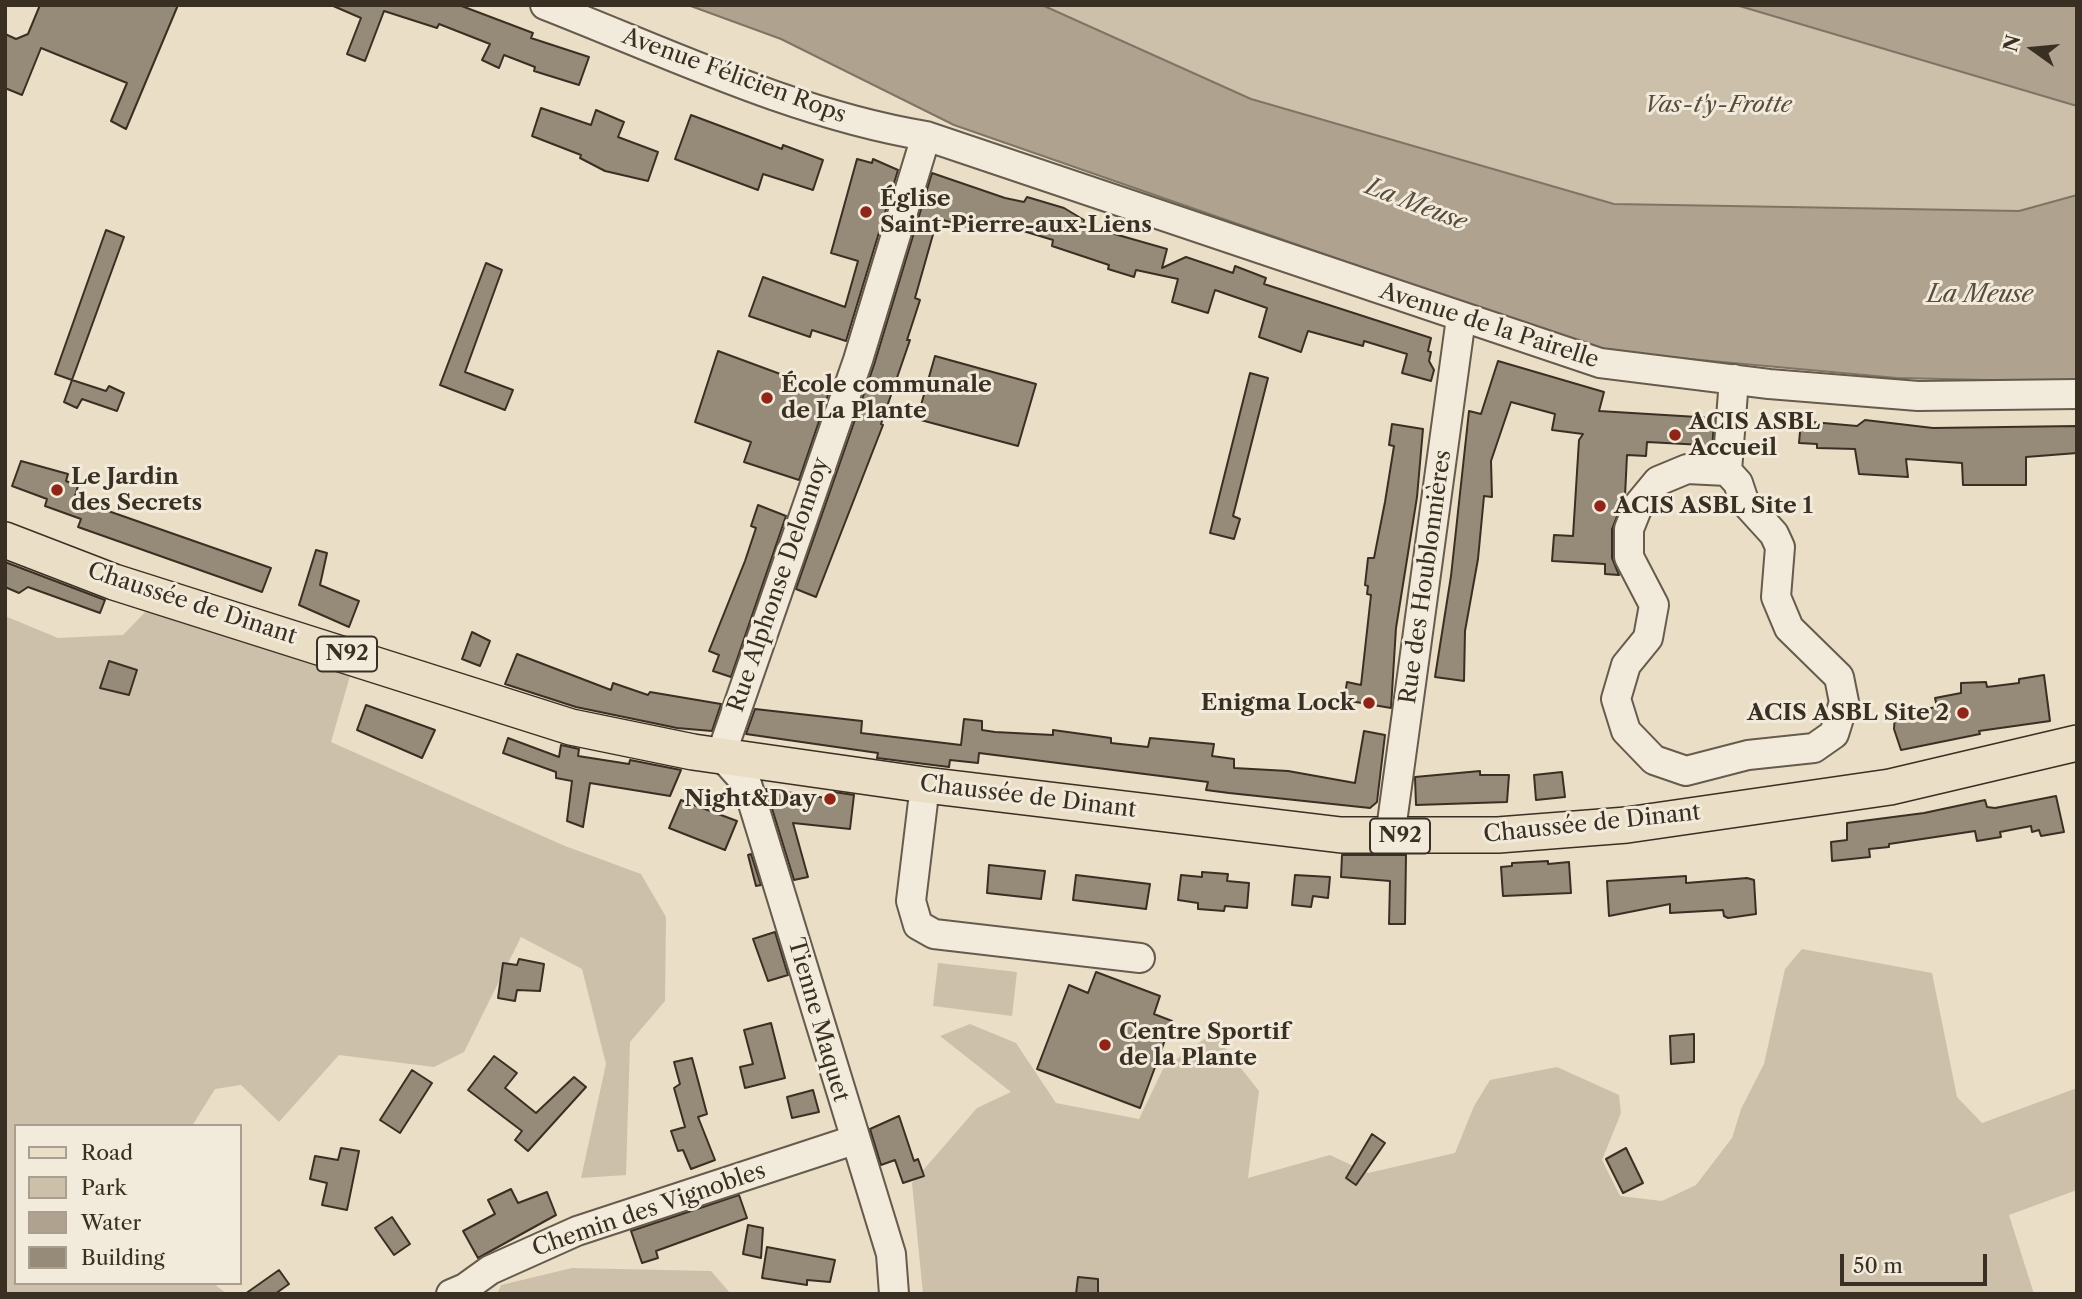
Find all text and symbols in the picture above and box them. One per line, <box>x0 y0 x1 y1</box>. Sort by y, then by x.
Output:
north arrow <box>1998 14 2068 84</box>
street label: Avenue Félicien Rops <box>618 23 850 129</box>
text: N <box>1999 32 2025 54</box>
park label: Vas-t'y-Frotte <box>1644 91 1792 119</box>
water label: La Meuse <box>1361 173 1471 237</box>
place label: Église Saint-Pierre-aux-Liens <box>880 185 1152 239</box>
marker: Église Saint-Pierre-aux-Liens <box>858 204 874 220</box>
street label: Avenue de la Pairelle <box>1376 278 1602 374</box>
water label: La Meuse <box>1927 281 2033 309</box>
place label: École communale de La Plante <box>781 371 992 425</box>
marker: École communale de La Plante <box>759 390 775 406</box>
place label: ACIS ASBL Accueil <box>1689 408 1820 462</box>
marker: ACIS ASBL Accueil <box>1667 427 1683 443</box>
street label: Rue des Houblonnières <box>1395 448 1457 706</box>
street label: Rue Alphonse Delonnoy <box>722 454 836 716</box>
place label: Le Jardin des Secrets <box>71 463 202 517</box>
marker: Le Jardin des Secrets <box>49 482 65 498</box>
place label: ACIS ASBL Site 1 <box>1614 492 1813 520</box>
marker: ACIS ASBL Site 1 <box>1592 498 1608 514</box>
street label: Chaussée de Dinant <box>84 557 300 651</box>
road number: N92 <box>317 636 377 672</box>
place label: Enigma Lock <box>1201 689 1355 717</box>
marker: Enigma Lock <box>1361 695 1377 711</box>
place label: ACIS ASBL Site 2 <box>1747 699 1949 727</box>
marker: ACIS ASBL Site 2 <box>1955 705 1971 721</box>
street label: Chaussée de Dinant <box>918 770 1138 824</box>
place label: Night&Day <box>684 785 816 813</box>
marker: Night&Day <box>822 791 838 807</box>
street label: Chaussée de Dinant <box>1482 799 1702 849</box>
road number: N92 <box>1370 818 1430 854</box>
street label: Tienne Maquet <box>781 935 855 1105</box>
place label: Centre Sportif de la Plante <box>1119 1018 1290 1072</box>
marker: Centre Sportif de la Plante <box>1097 1037 1113 1053</box>
legend <box>14 1124 242 1285</box>
text: Road <box>81 1140 133 1165</box>
street label: Chemin des Vignobles <box>529 1157 769 1263</box>
text: Park <box>81 1175 127 1200</box>
text: Water <box>81 1210 141 1235</box>
scale bar <box>1844 1240 1991 1284</box>
text: Building <box>81 1245 165 1270</box>
text: 50 m <box>1853 1253 1903 1278</box>

